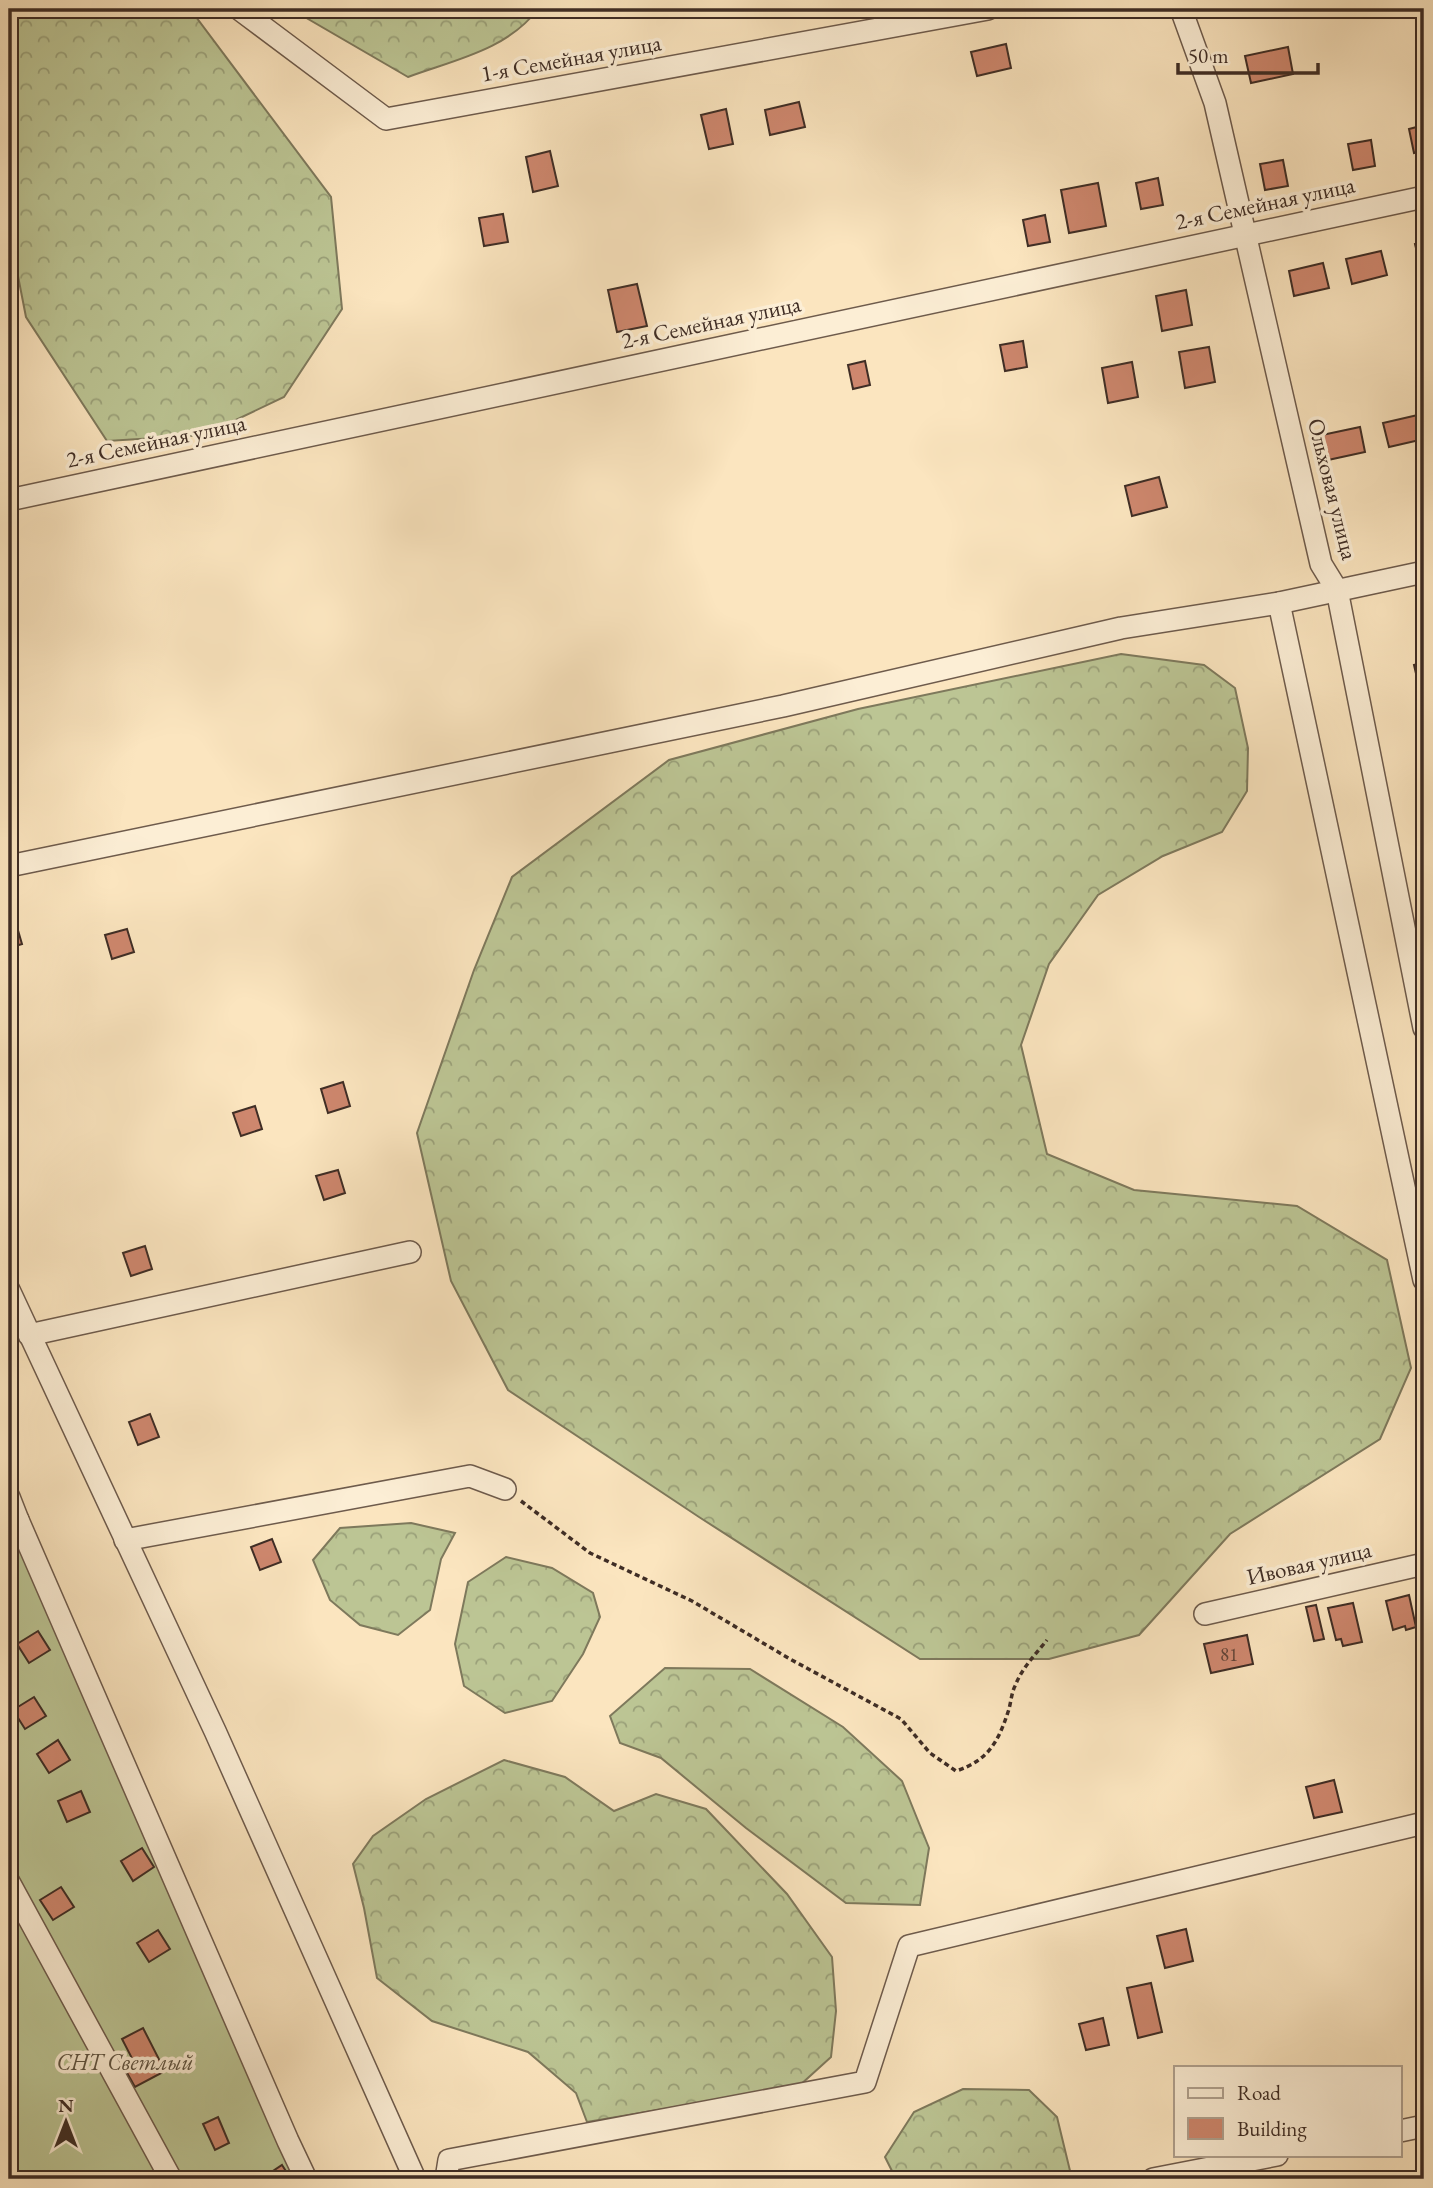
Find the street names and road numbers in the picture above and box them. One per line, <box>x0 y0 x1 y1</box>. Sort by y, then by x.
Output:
street label: 1-я Семейная улица <box>478 27 664 89</box>
street label: 2-я Семейная улица <box>1172 169 1358 237</box>
street label: 2-я Семейная улица <box>618 288 804 356</box>
street label: 2-я Семейная улица <box>63 407 249 475</box>
street label: Ольховая улица <box>1301 415 1365 564</box>
street label: Ивовая улица <box>1244 1534 1375 1592</box>

